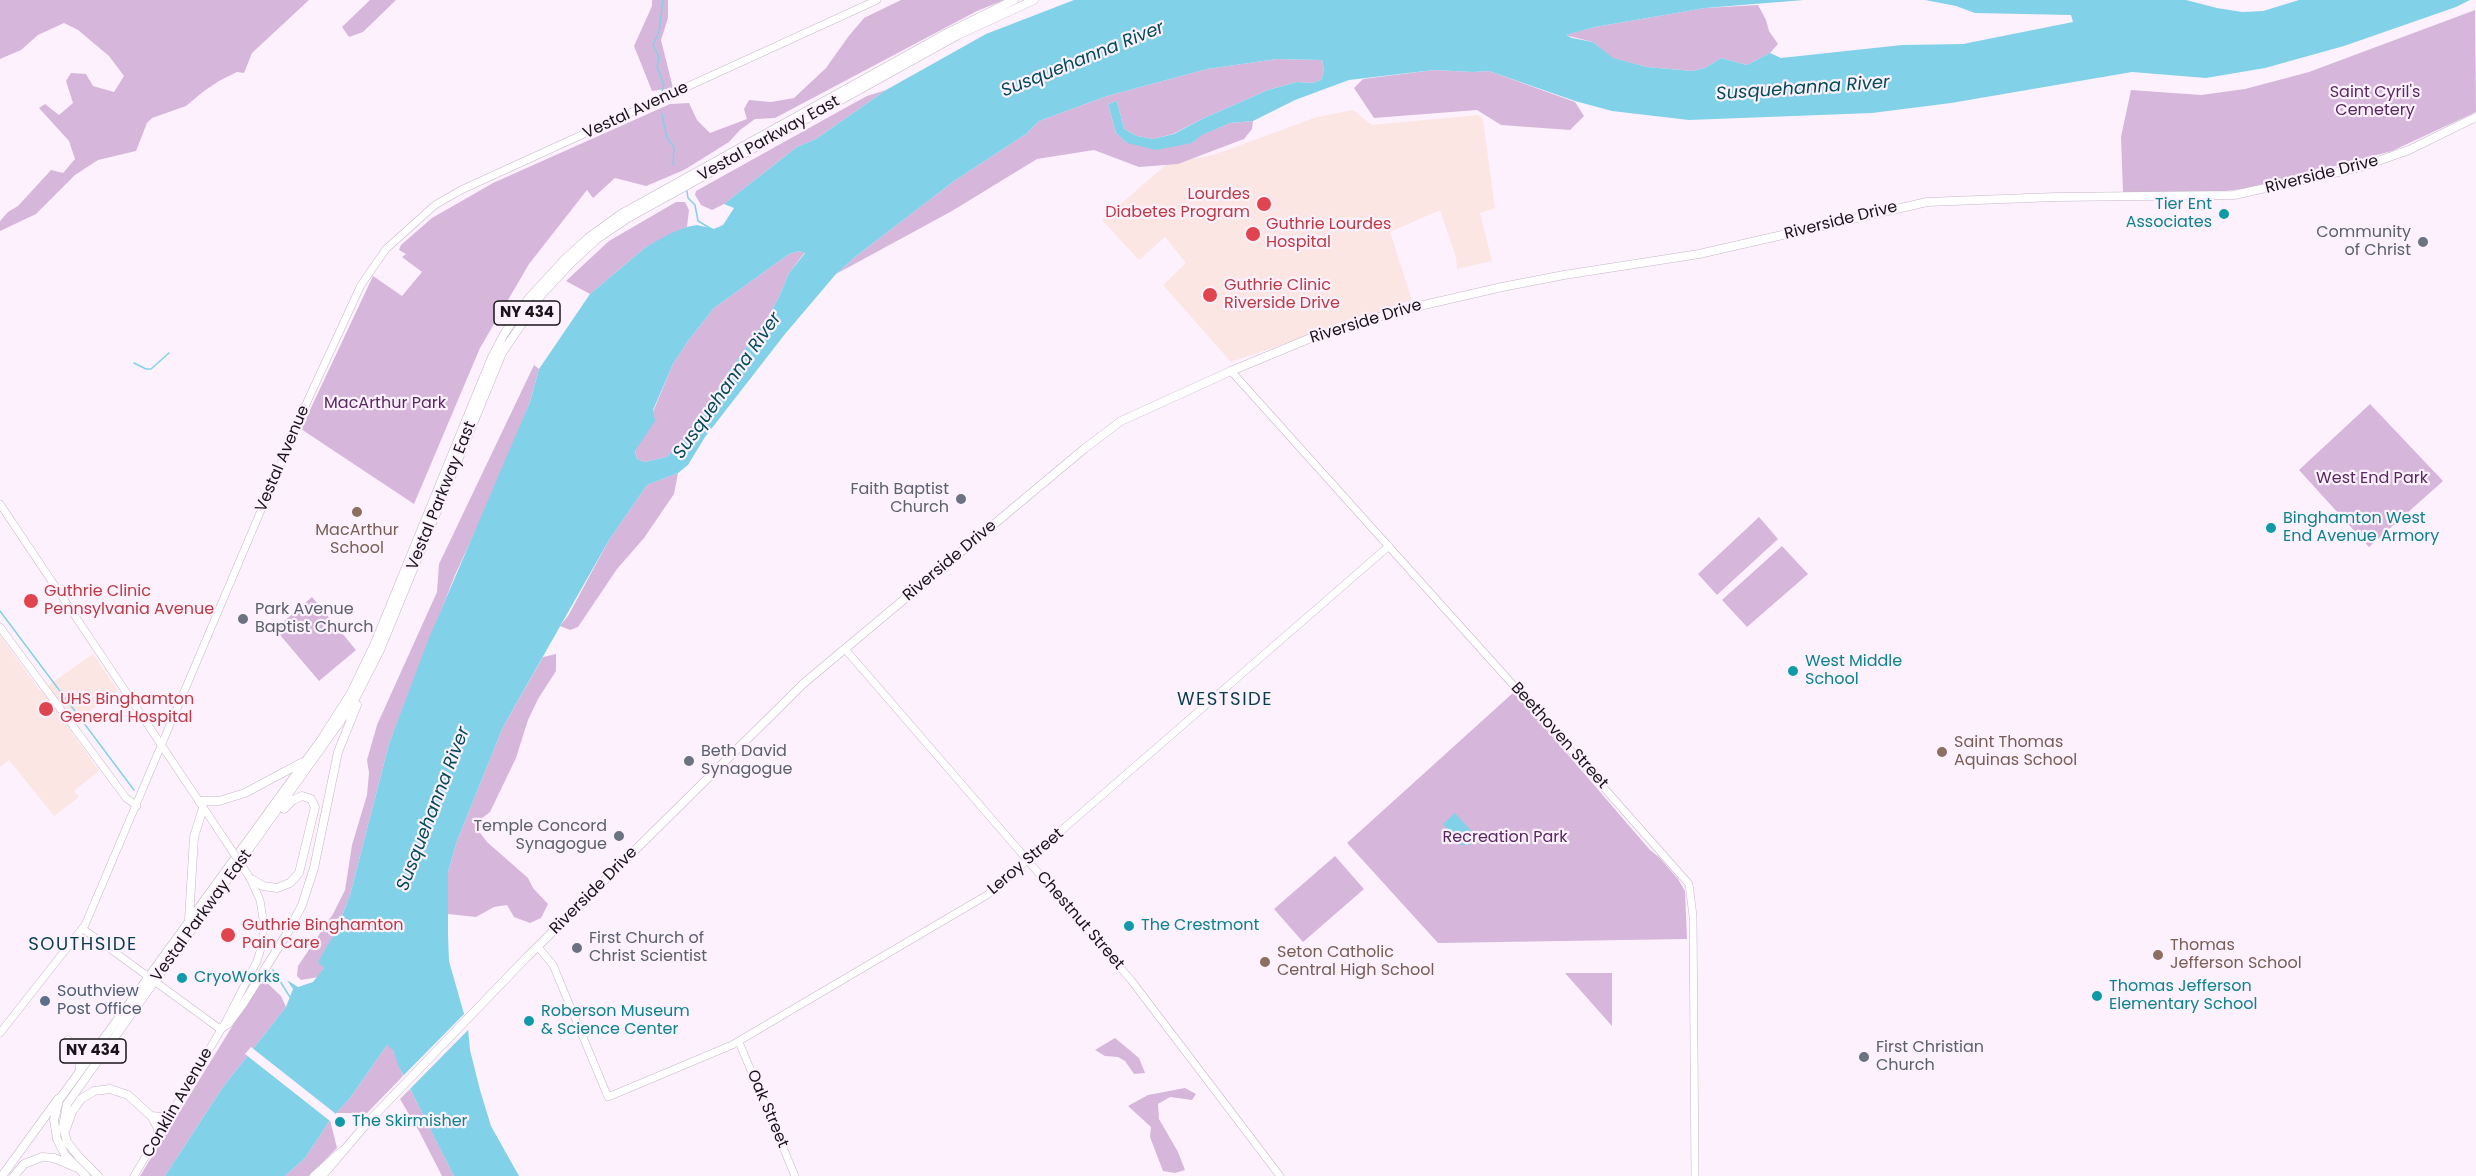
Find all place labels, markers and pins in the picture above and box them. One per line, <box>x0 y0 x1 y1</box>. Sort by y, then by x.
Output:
place label: Lourdes Diabetes Program <box>1105 185 1250 223</box>
marker: Lourdes Diabetes Program <box>1255 195 1273 213</box>
place label: Tier Ent Associates <box>2126 195 2212 233</box>
marker: Tier Ent Associates <box>2217 207 2231 221</box>
place label: Guthrie Lourdes Hospital <box>1266 215 1391 253</box>
place label: Community of Christ <box>2316 223 2411 261</box>
marker: Guthrie Lourdes Hospital <box>1244 225 1262 243</box>
marker: Community of Christ <box>2416 235 2430 249</box>
place label: Guthrie Clinic Riverside Drive <box>1224 276 1340 314</box>
marker: Guthrie Clinic Riverside Drive <box>1201 286 1219 304</box>
place label: Faith Baptist Church <box>850 480 949 518</box>
marker: Faith Baptist Church <box>954 492 968 506</box>
marker: MacArthur School <box>350 505 364 519</box>
place label: Binghamton West End Avenue Armory <box>2283 509 2439 547</box>
place label: MacArthur School <box>315 521 399 559</box>
marker: Binghamton West End Avenue Armory <box>2264 521 2278 535</box>
place label: Guthrie Clinic Pennsylvania Avenue <box>44 582 214 620</box>
marker: Guthrie Clinic Pennsylvania Avenue <box>22 592 40 610</box>
place label: Park Avenue Baptist Church <box>255 600 373 638</box>
marker: Park Avenue Baptist Church <box>236 612 250 626</box>
place label: West Middle School <box>1805 652 1902 690</box>
marker: West Middle School <box>1786 664 1800 678</box>
place label: UHS Binghamton General Hospital <box>60 690 194 728</box>
marker: UHS Binghamton General Hospital <box>37 700 55 718</box>
place label: Saint Thomas Aquinas School <box>1954 733 2077 771</box>
place label: Beth David Synagogue <box>701 742 792 780</box>
marker: Saint Thomas Aquinas School <box>1935 745 1949 759</box>
marker: Beth David Synagogue <box>682 754 696 768</box>
place label: Temple Concord Synagogue <box>473 817 607 855</box>
marker: Temple Concord Synagogue <box>612 829 626 843</box>
place label: Guthrie Binghamton Pain Care <box>242 916 403 954</box>
place label: The Crestmont <box>1141 916 1259 936</box>
marker: The Crestmont <box>1122 919 1136 933</box>
marker: Guthrie Binghamton Pain Care <box>219 926 237 944</box>
place label: First Church of Christ Scientist <box>589 929 707 967</box>
place label: Thomas Jefferson School <box>2170 936 2302 974</box>
marker: First Church of Christ Scientist <box>570 941 584 955</box>
place label: Seton Catholic Central High School <box>1277 943 1434 981</box>
marker: Thomas Jefferson School <box>2151 948 2165 962</box>
marker: Seton Catholic Central High School <box>1258 955 1272 969</box>
place label: CryoWorks <box>194 968 280 988</box>
marker: CryoWorks <box>175 971 189 985</box>
place label: Thomas Jefferson Elementary School <box>2109 977 2257 1015</box>
place label: Southview Post Office <box>57 982 142 1020</box>
marker: Thomas Jefferson Elementary School <box>2090 989 2104 1003</box>
marker: Southview Post Office <box>38 994 52 1008</box>
place label: Roberson Museum & Science Center <box>541 1002 690 1040</box>
marker: Roberson Museum & Science Center <box>522 1014 536 1028</box>
place label: First Christian Church <box>1876 1038 1984 1076</box>
marker: First Christian Church <box>1857 1050 1871 1064</box>
place label: The Skirmisher <box>352 1112 468 1132</box>
marker: The Skirmisher <box>333 1115 347 1129</box>

